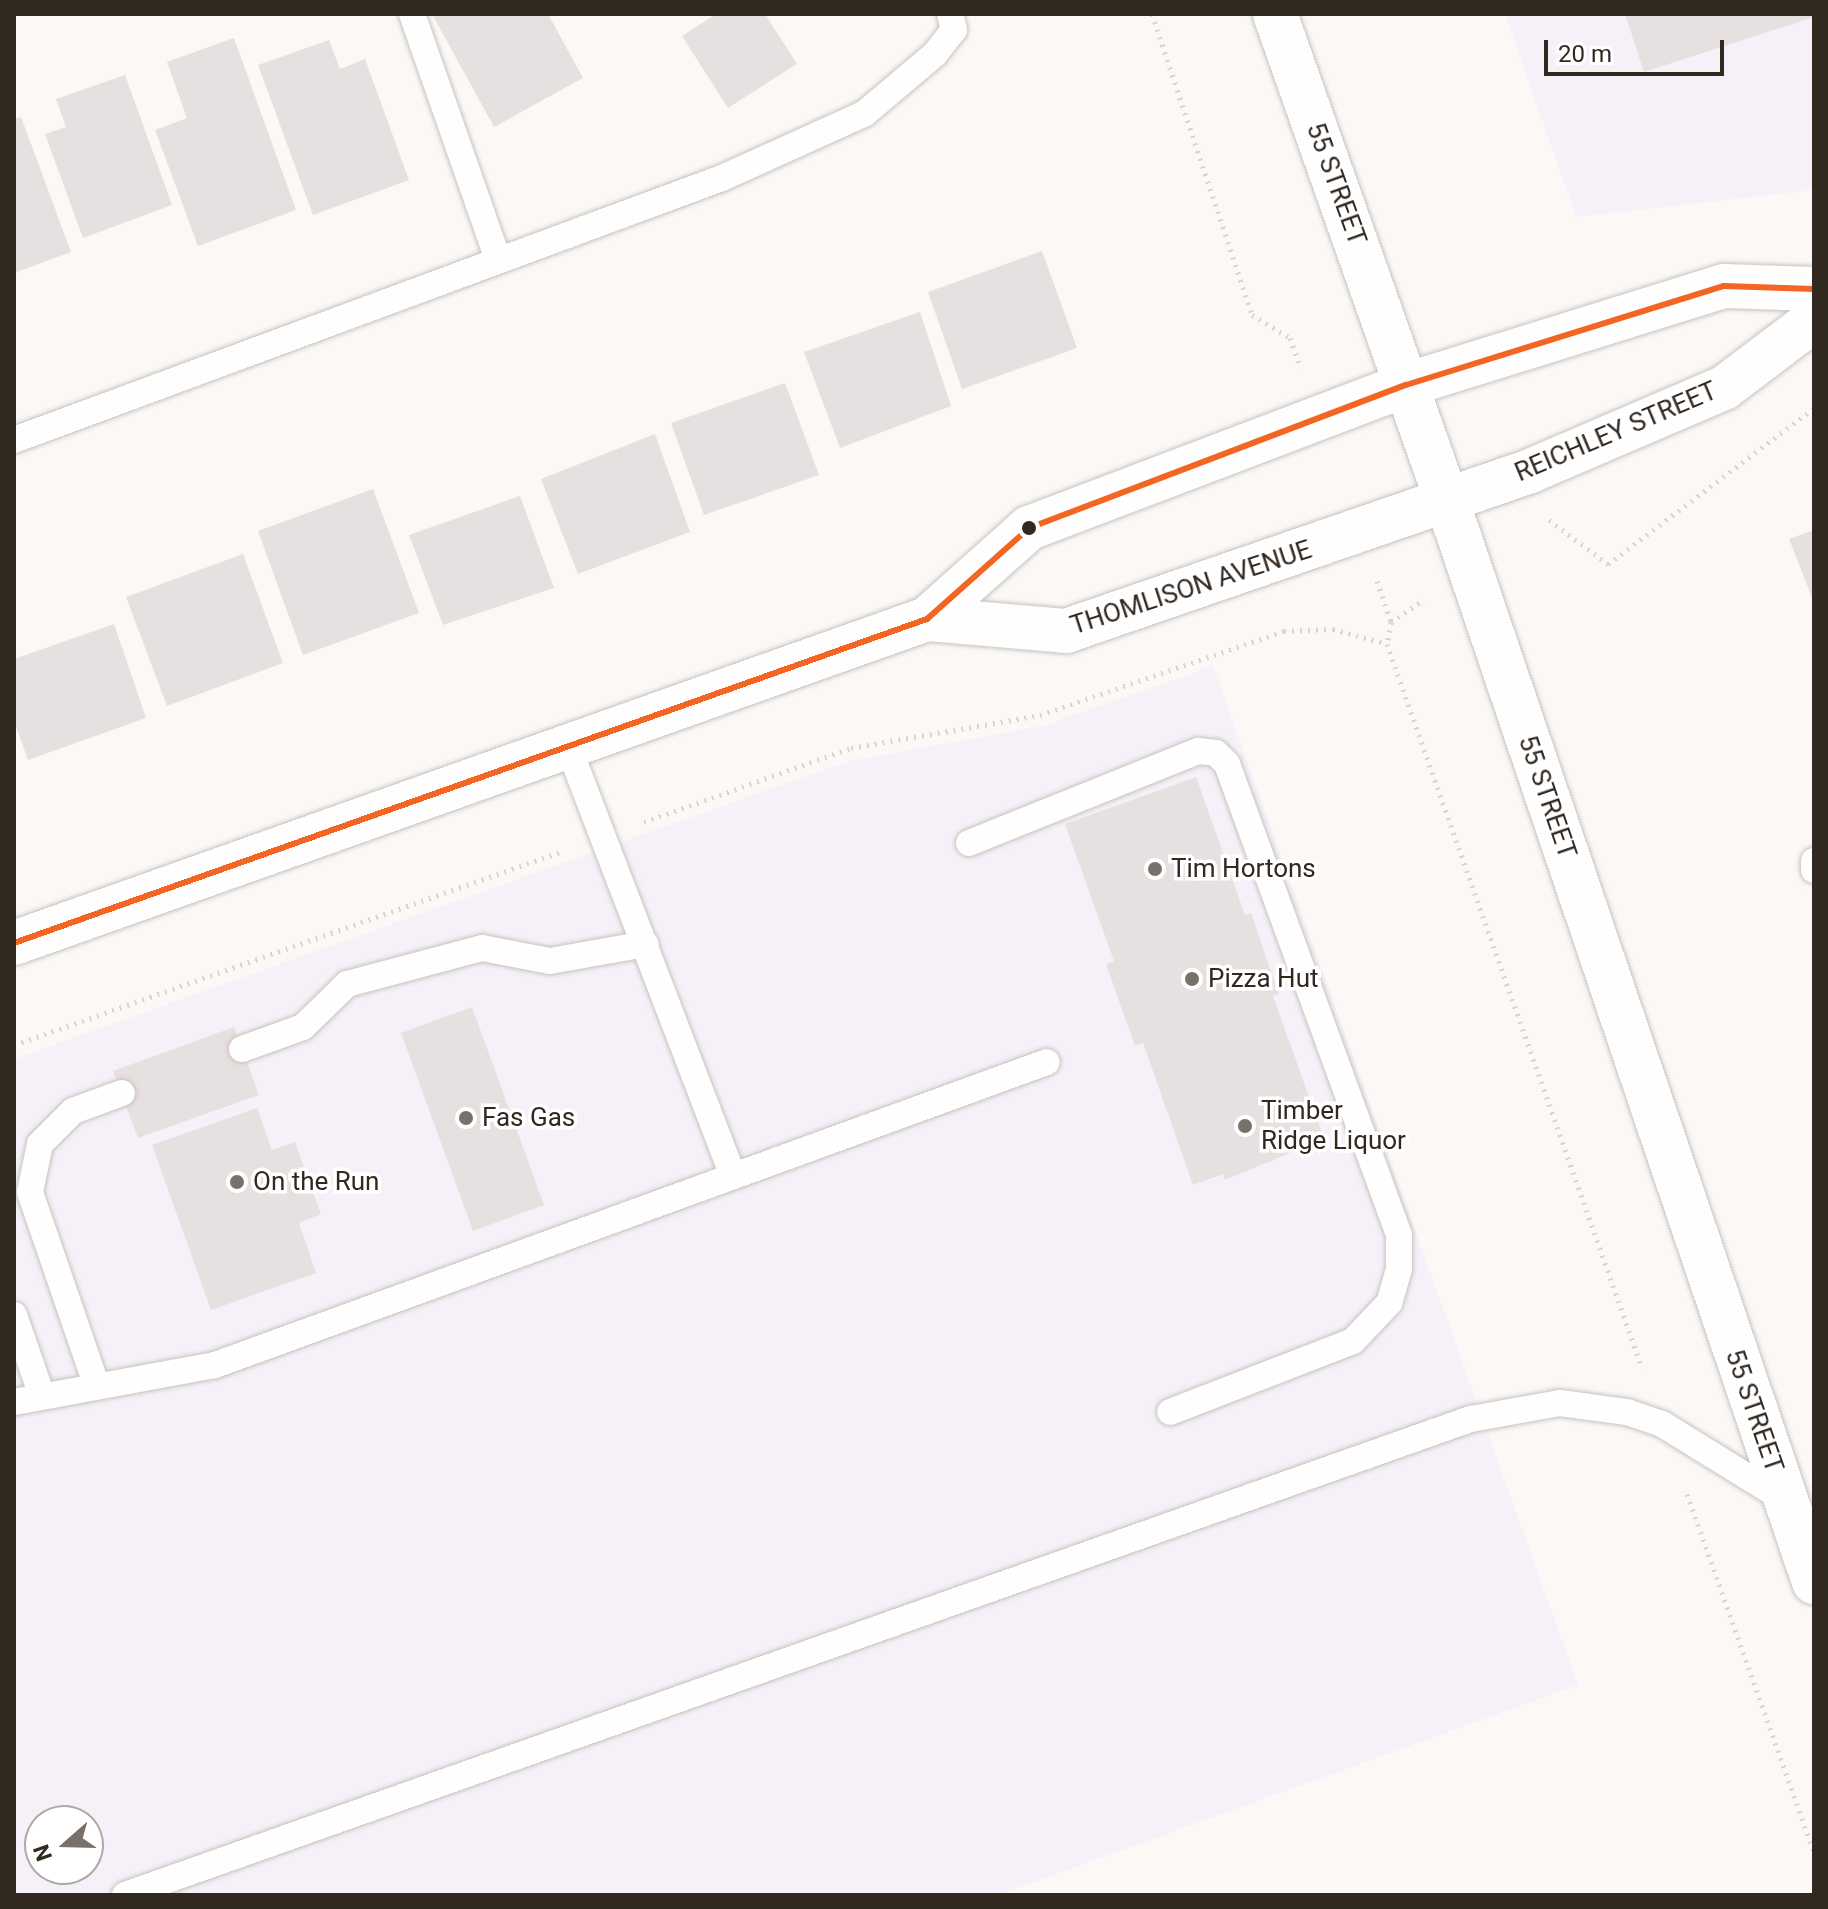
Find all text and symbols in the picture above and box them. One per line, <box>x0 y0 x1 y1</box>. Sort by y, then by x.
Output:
scale bar <box>1548 24 1728 74</box>
text: 20 m <box>1558 40 1612 68</box>
street label: 55 STREET <box>1299 119 1373 249</box>
street label: REICHLEY STREET <box>1510 375 1722 489</box>
unlabelled marker <box>1021 520 1037 536</box>
street label: THOMLISON AVENUE <box>1067 534 1315 642</box>
street label: 55 STREET <box>1511 731 1583 863</box>
place label: Tim Hortons <box>1171 853 1316 885</box>
marker: Tim Hortons <box>1146 860 1164 878</box>
place label: Pizza Hut <box>1208 963 1318 995</box>
marker: Pizza Hut <box>1183 970 1201 988</box>
place label: Timber Ridge Liquor <box>1261 1095 1406 1156</box>
place label: Fas Gas <box>482 1102 575 1134</box>
marker: Fas Gas <box>457 1109 475 1127</box>
marker: Timber Ridge Liquor <box>1236 1117 1254 1135</box>
place label: On the Run <box>253 1166 379 1198</box>
marker: On the Run <box>228 1173 246 1191</box>
street label: 55 STREET <box>1718 1345 1790 1477</box>
north arrow <box>24 1805 104 1885</box>
text: N <box>28 1841 57 1864</box>

